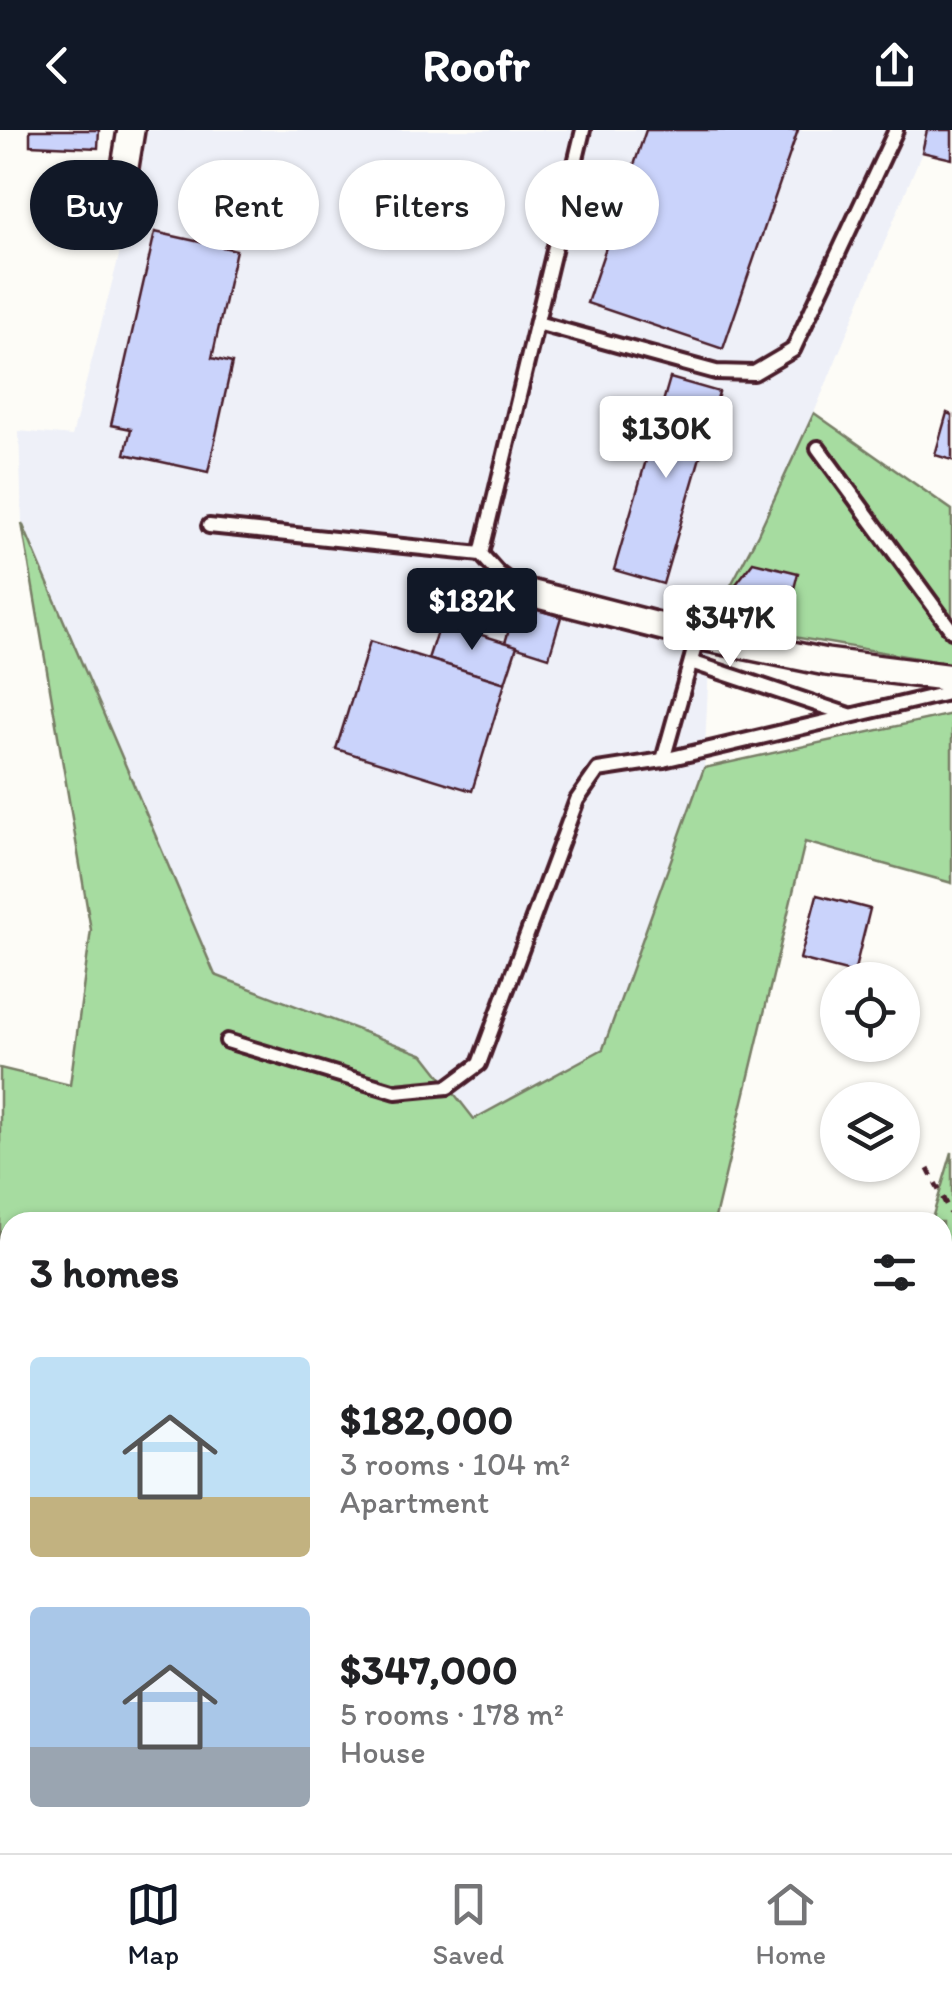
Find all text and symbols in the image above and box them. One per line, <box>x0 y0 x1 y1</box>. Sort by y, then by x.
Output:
icon: back <box>30 38 85 93</box>
text: Roofr <box>423 38 529 92</box>
icon: share <box>867 38 922 93</box>
chip: Buy <box>30 160 158 250</box>
chip: Rent <box>178 160 319 250</box>
chip: Filters <box>339 160 505 250</box>
chip: New <box>525 160 659 250</box>
pin: $130K <box>596 396 736 481</box>
text: $130K <box>622 409 710 447</box>
pin: $182K <box>402 568 542 653</box>
text: $182K <box>429 581 515 619</box>
pin: $347K <box>660 585 800 670</box>
text: $347K <box>685 598 775 636</box>
map controls <box>820 962 920 1182</box>
button: locate <box>820 962 920 1062</box>
button: layers <box>820 1082 920 1182</box>
icon: filters <box>867 1245 922 1300</box>
text: 3 homes <box>30 1247 179 1298</box>
text: $182,000 <box>340 1394 513 1445</box>
icon: home <box>110 1397 230 1517</box>
text: 3 rooms · 104 m² <box>340 1445 570 1483</box>
text: Apartment <box>340 1483 489 1521</box>
text: $347,000 <box>340 1644 518 1695</box>
icon: home <box>110 1647 230 1767</box>
text: 5 rooms · 178 m² <box>340 1695 564 1733</box>
text: House <box>340 1733 426 1771</box>
tab: Map <box>126 1877 181 1971</box>
tab: Saved <box>432 1877 504 1971</box>
tab: Home <box>756 1877 826 1971</box>

